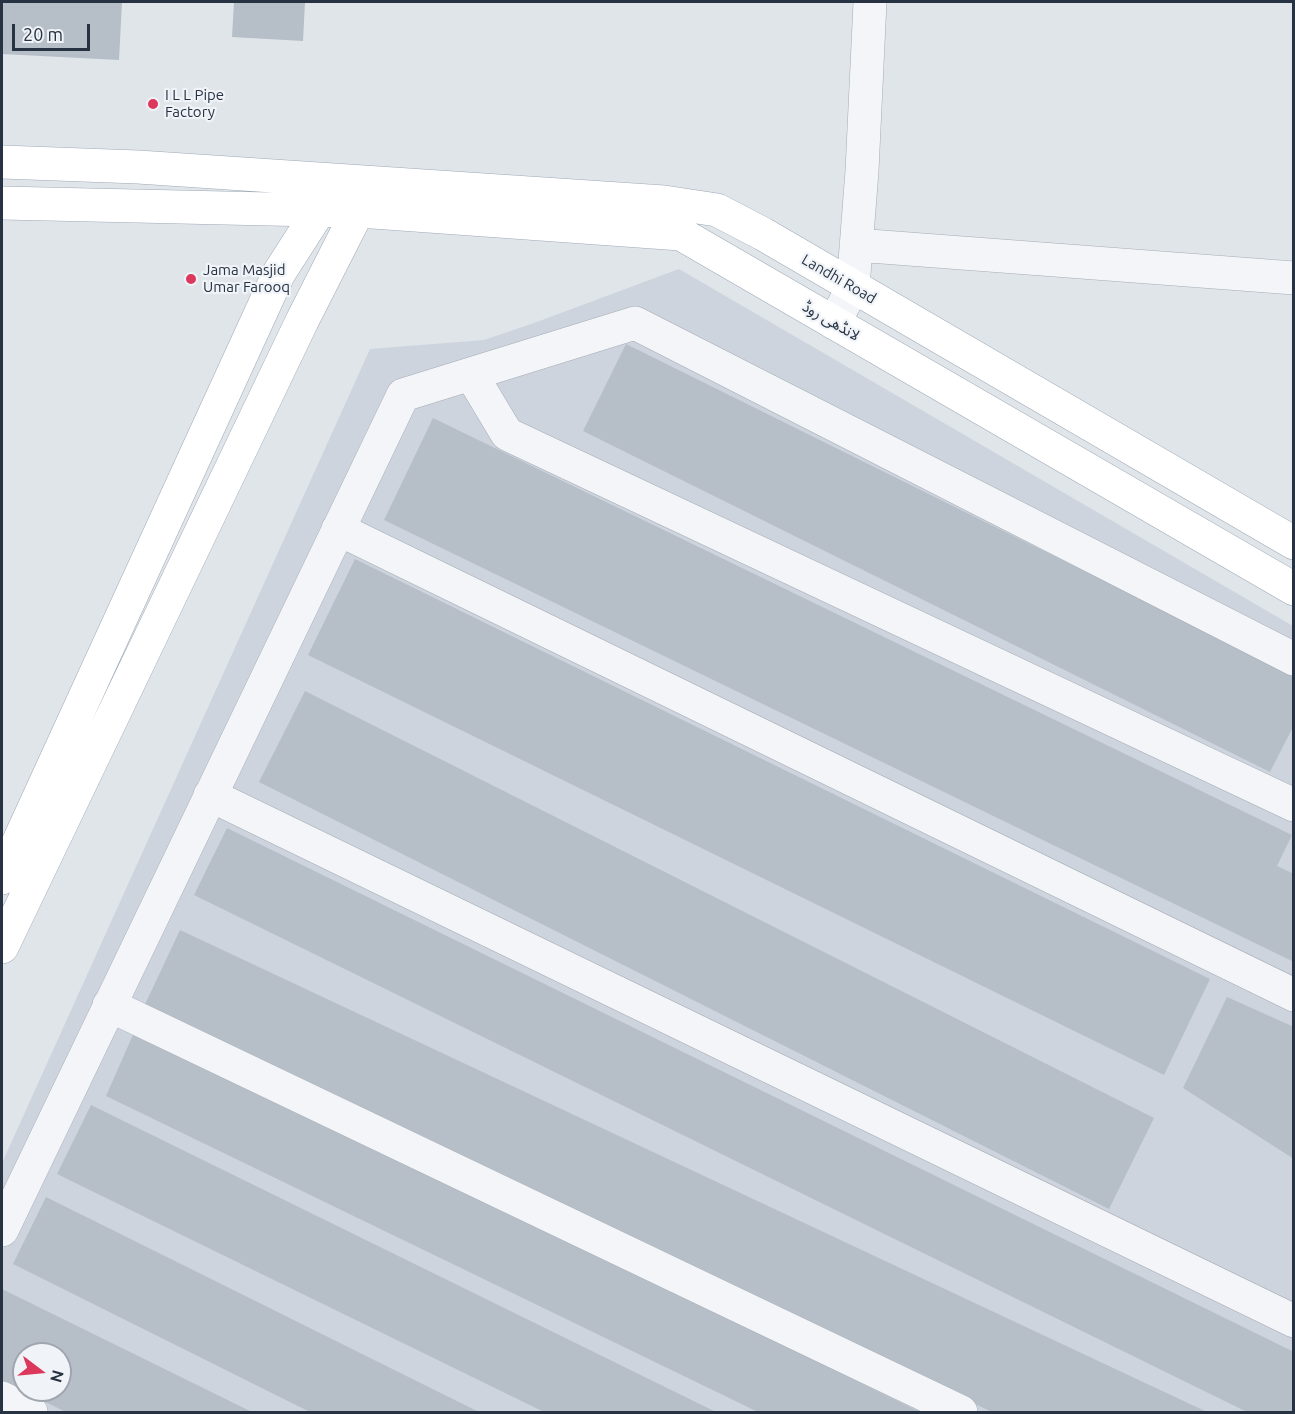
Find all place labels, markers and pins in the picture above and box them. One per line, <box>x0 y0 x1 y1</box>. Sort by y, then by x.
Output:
place label: I L L Pipe Factory <box>165 86 224 121</box>
marker: I L L Pipe Factory <box>146 97 160 111</box>
place label: Jama Masjid Umar Farooq <box>203 261 290 296</box>
marker: Jama Masjid Umar Farooq <box>184 272 198 286</box>

